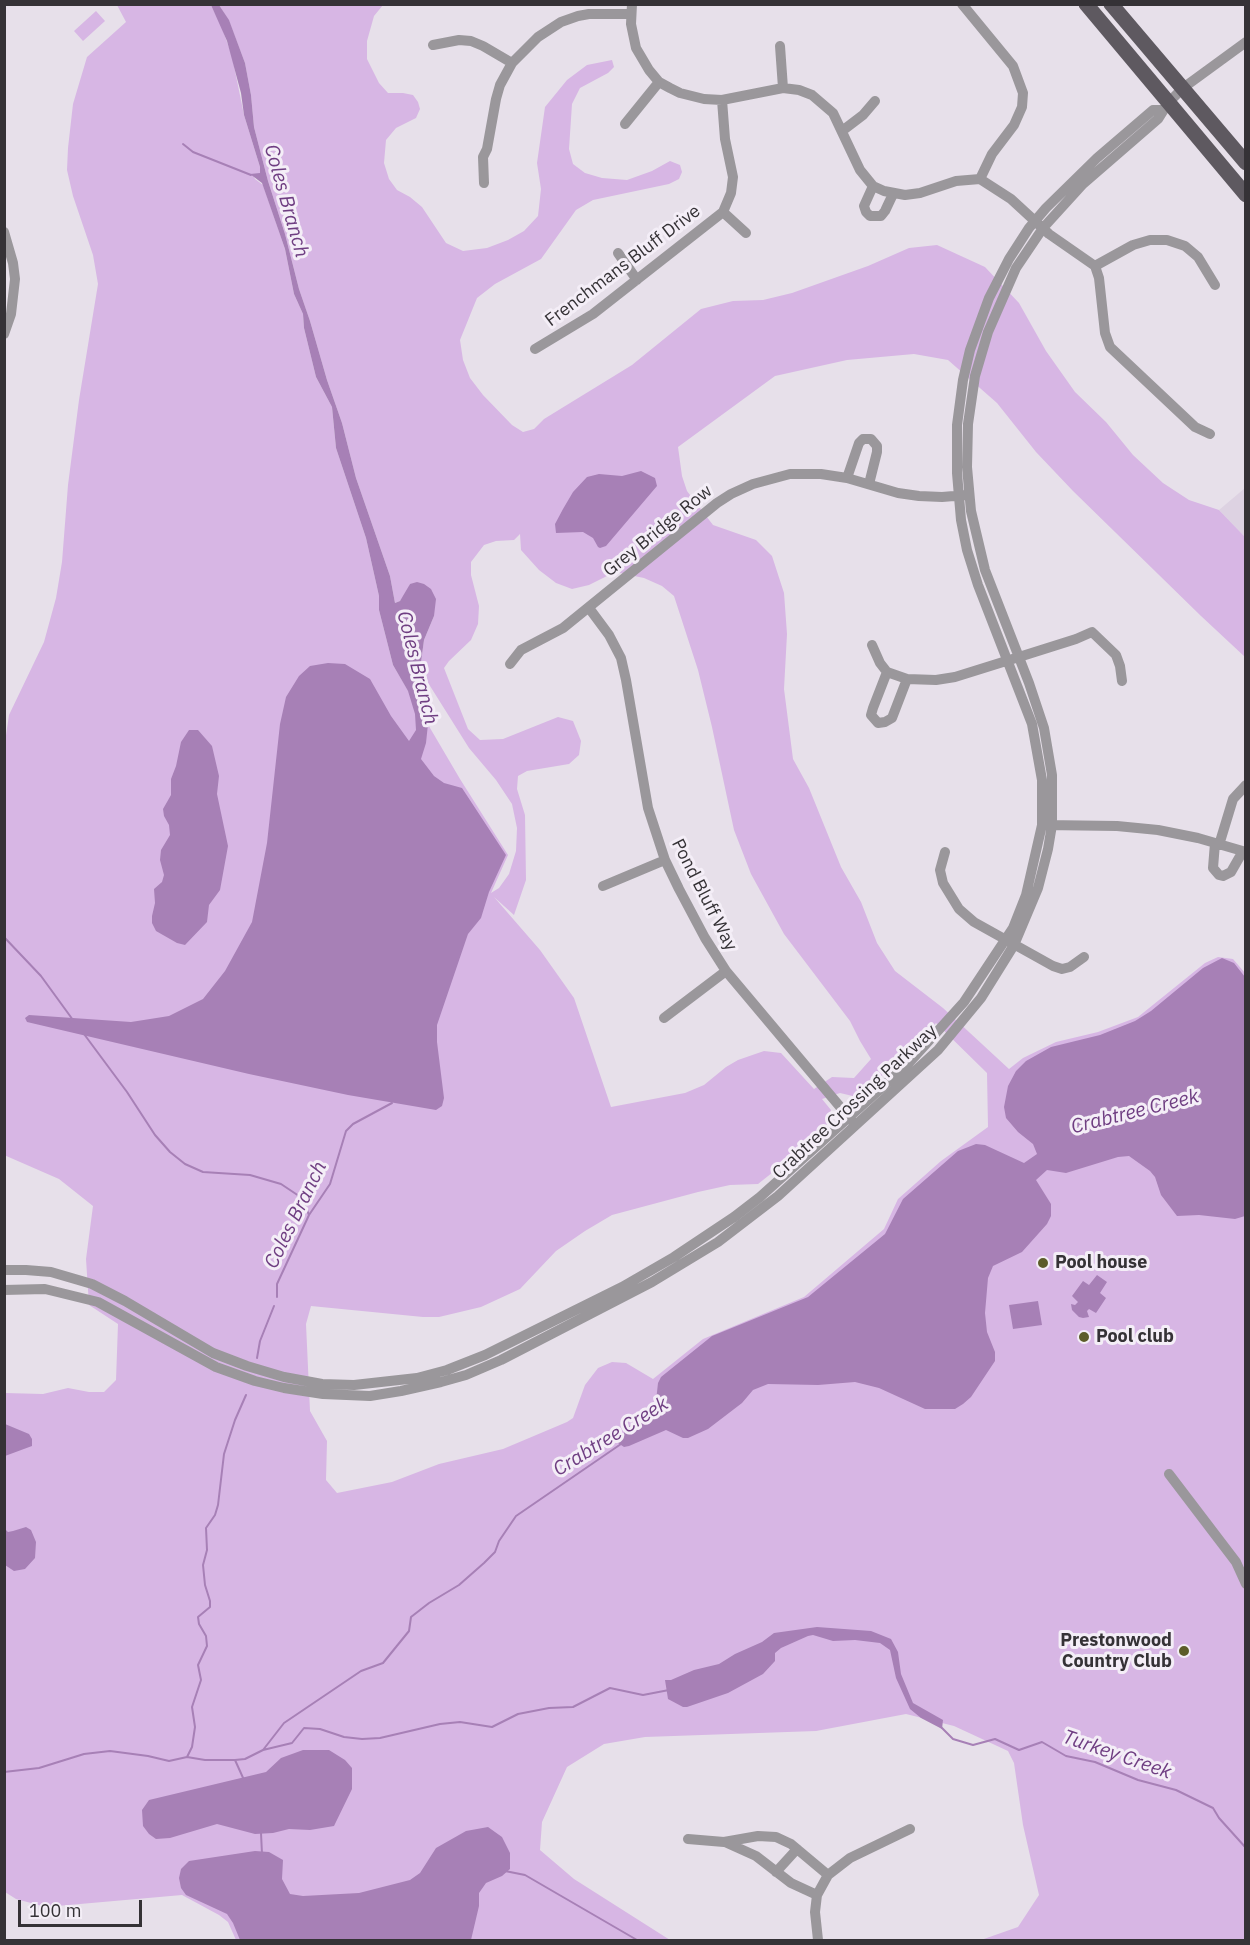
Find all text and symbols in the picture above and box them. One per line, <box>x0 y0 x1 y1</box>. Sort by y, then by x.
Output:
water label: Coles Branch <box>258 142 314 260</box>
street label: Frenchmans Bluff Drive <box>541 201 705 331</box>
street label: Grey Bridge Row <box>599 480 717 582</box>
water label: Coles Branch <box>391 609 443 727</box>
street label: Pond Bluff Way <box>667 835 741 955</box>
street label: Crabtree Crossing Parkway <box>768 1020 942 1184</box>
water label: Crabtree Creek <box>1069 1085 1201 1139</box>
water label: Coles Branch <box>260 1157 332 1273</box>
place label: Pool house <box>1055 1252 1147 1274</box>
marker: Pool house <box>1036 1256 1050 1270</box>
place label: Pool club <box>1096 1326 1174 1348</box>
marker: Pool club <box>1077 1330 1091 1344</box>
water label: Crabtree Creek <box>549 1392 673 1482</box>
place label: Prestonwood Country Club <box>1060 1630 1172 1672</box>
marker: Prestonwood Country Club <box>1177 1644 1191 1658</box>
water label: Turkey Creek <box>1060 1725 1174 1785</box>
scale bar <box>21 1888 146 1926</box>
text: 100 m <box>29 1899 81 1922</box>

